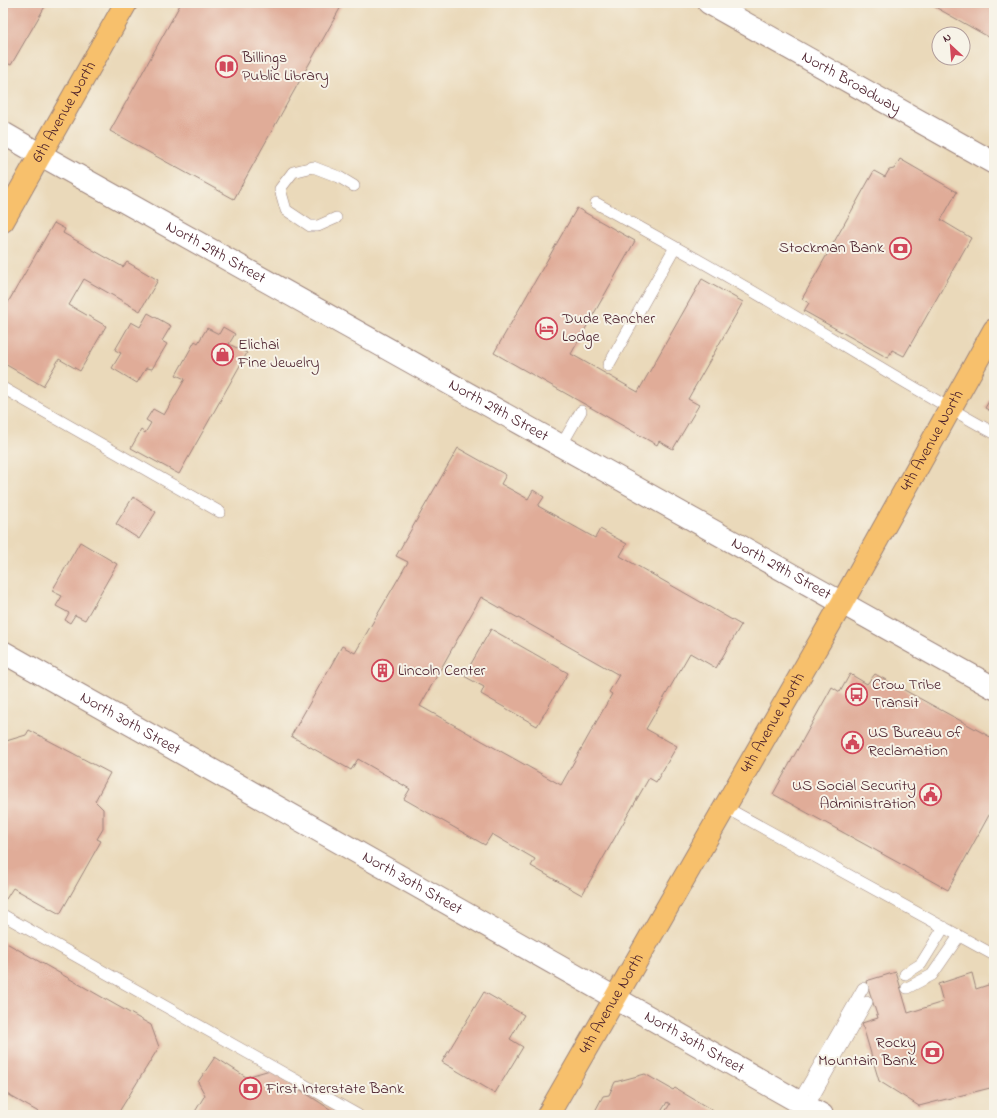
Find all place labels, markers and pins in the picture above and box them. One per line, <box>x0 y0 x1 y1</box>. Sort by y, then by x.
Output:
place label: Billings Public Library <box>241 46 329 88</box>
library icon: Billings Public Library <box>213 54 239 80</box>
bank icon: Stockman Bank <box>887 235 913 261</box>
place label: Stockman Bank <box>779 236 885 260</box>
place label: Dude Rancher Lodge <box>561 307 655 349</box>
hotel icon: Dude Rancher Lodge <box>534 315 560 341</box>
place label: Elichai Fine Jewelry <box>237 333 320 375</box>
shop icon: Elichai Fine Jewelry <box>209 341 235 367</box>
building icon: Lincoln Center <box>370 658 396 684</box>
place label: Lincoln Center <box>398 659 486 683</box>
place label: Crow Tribe Transit <box>872 673 942 715</box>
bus stop icon: Crow Tribe Transit <box>843 681 869 707</box>
place label: US Bureau of Reclamation <box>868 721 962 763</box>
public building icon: US Bureau of Reclamation <box>839 729 865 755</box>
place label: US Social Security Administration <box>792 774 916 816</box>
public building icon: US Social Security Administration <box>918 782 944 808</box>
place label: Rocky Mountain Bank <box>818 1031 917 1073</box>
bank icon: Rocky Mountain Bank <box>919 1039 945 1065</box>
bank icon: First Interstate Bank <box>237 1076 263 1102</box>
place label: First Interstate Bank <box>265 1077 405 1101</box>

